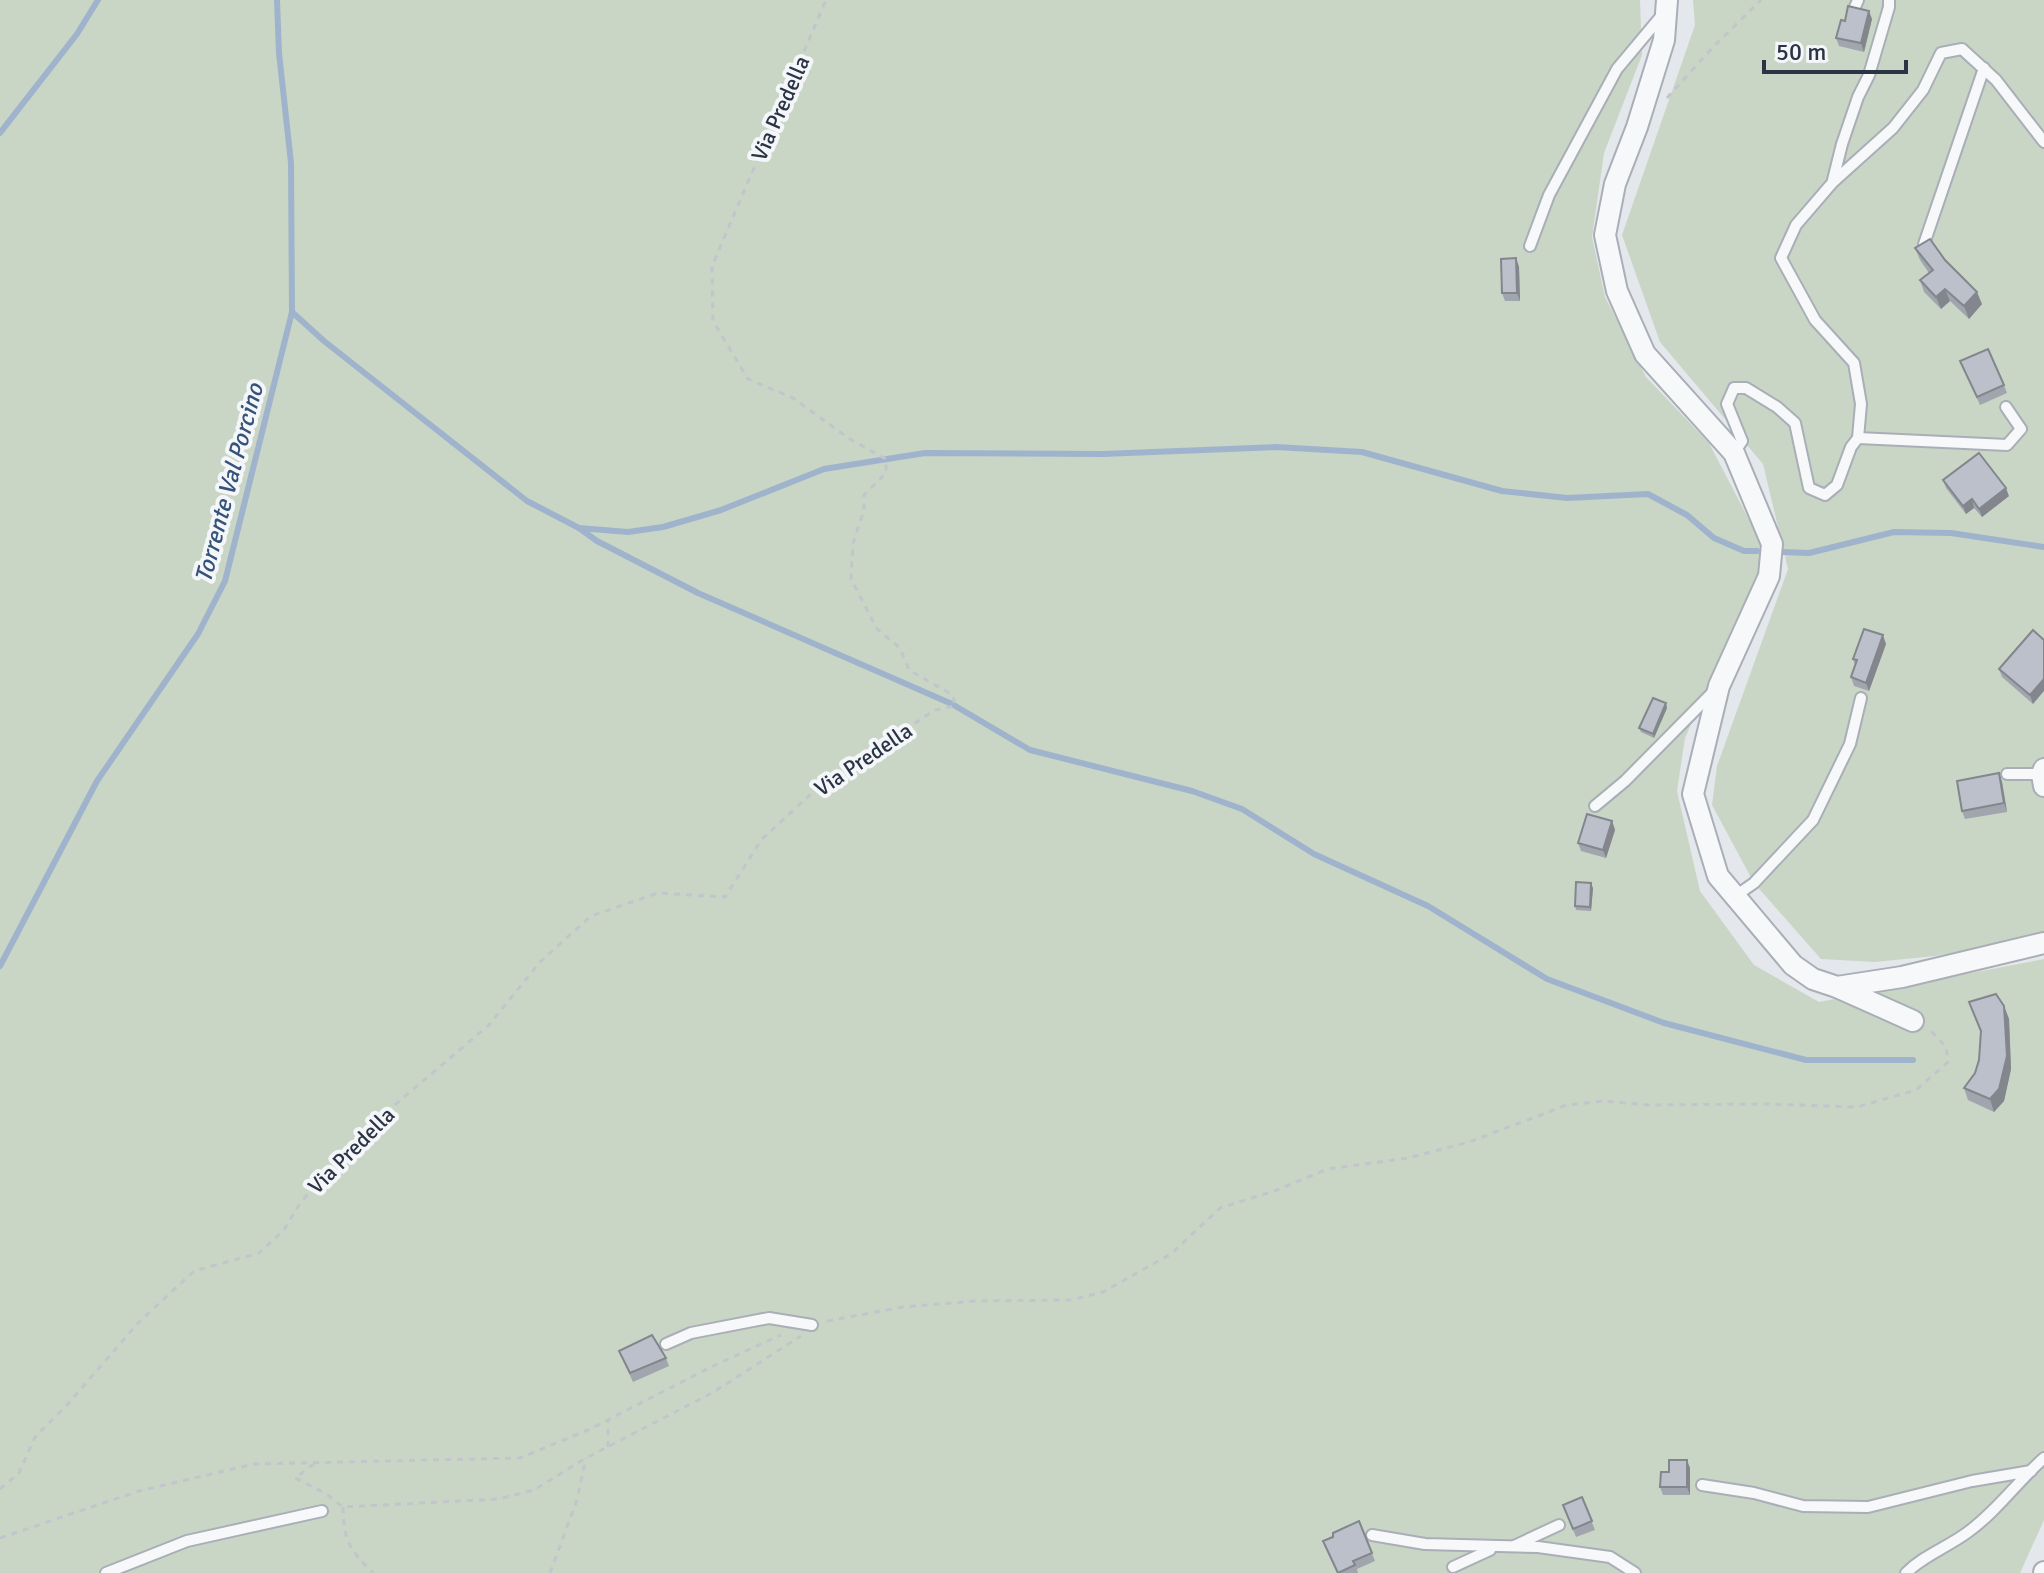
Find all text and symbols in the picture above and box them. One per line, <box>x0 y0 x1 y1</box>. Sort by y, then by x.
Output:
scale bar <box>1764 24 1906 74</box>
text: 50 m <box>1776 37 1826 67</box>
street label: Via Predella <box>745 52 816 165</box>
water label: Torrente Val Porcino <box>188 379 270 586</box>
street label: Via Predella <box>809 717 917 802</box>
street label: Via Predella <box>302 1101 400 1199</box>

